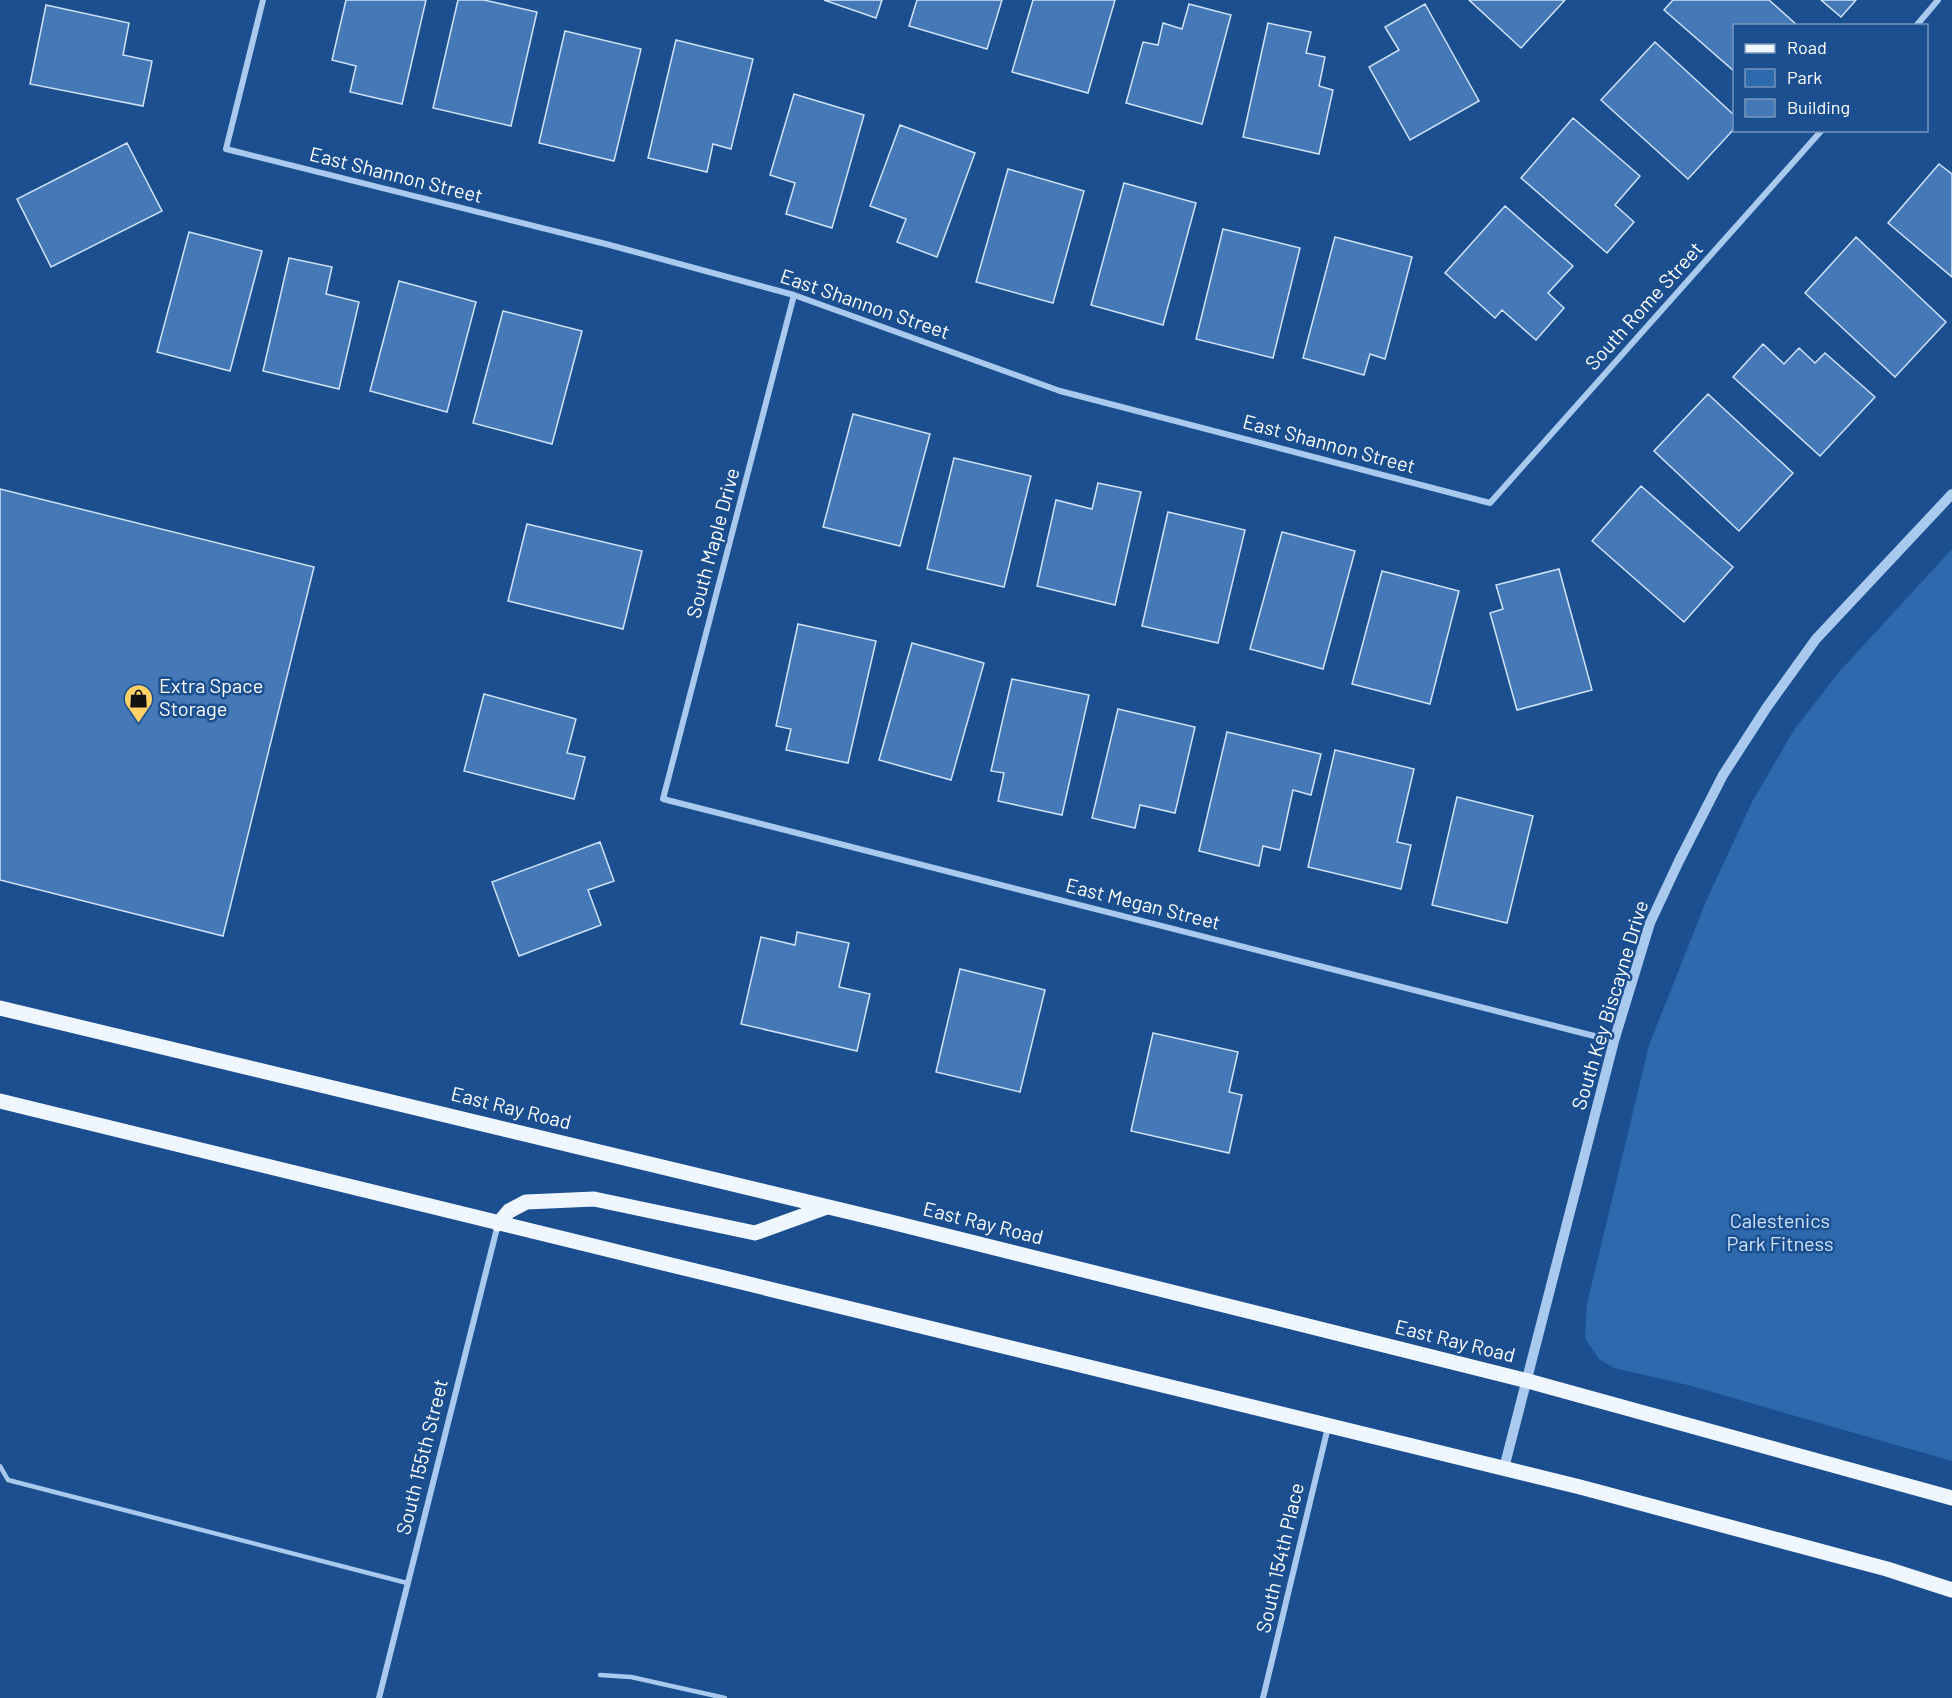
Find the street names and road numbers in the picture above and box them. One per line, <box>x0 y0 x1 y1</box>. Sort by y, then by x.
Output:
street label: East Shannon Street <box>307 141 485 207</box>
street label: South Rome Street <box>1579 236 1707 374</box>
street label: East Shannon Street <box>777 263 953 343</box>
street label: East Shannon Street <box>1240 408 1418 478</box>
street label: South Maple Drive <box>680 465 744 621</box>
street label: East Megan Street <box>1063 872 1223 934</box>
street label: South Key Biscayne Drive <box>1566 897 1652 1112</box>
street label: East Ray Road <box>449 1081 574 1134</box>
street label: East Ray Road <box>921 1196 1046 1249</box>
street label: East Ray Road <box>1393 1314 1518 1367</box>
street label: South 155th Street <box>390 1376 452 1537</box>
street label: South 154th Place <box>1250 1480 1308 1635</box>

